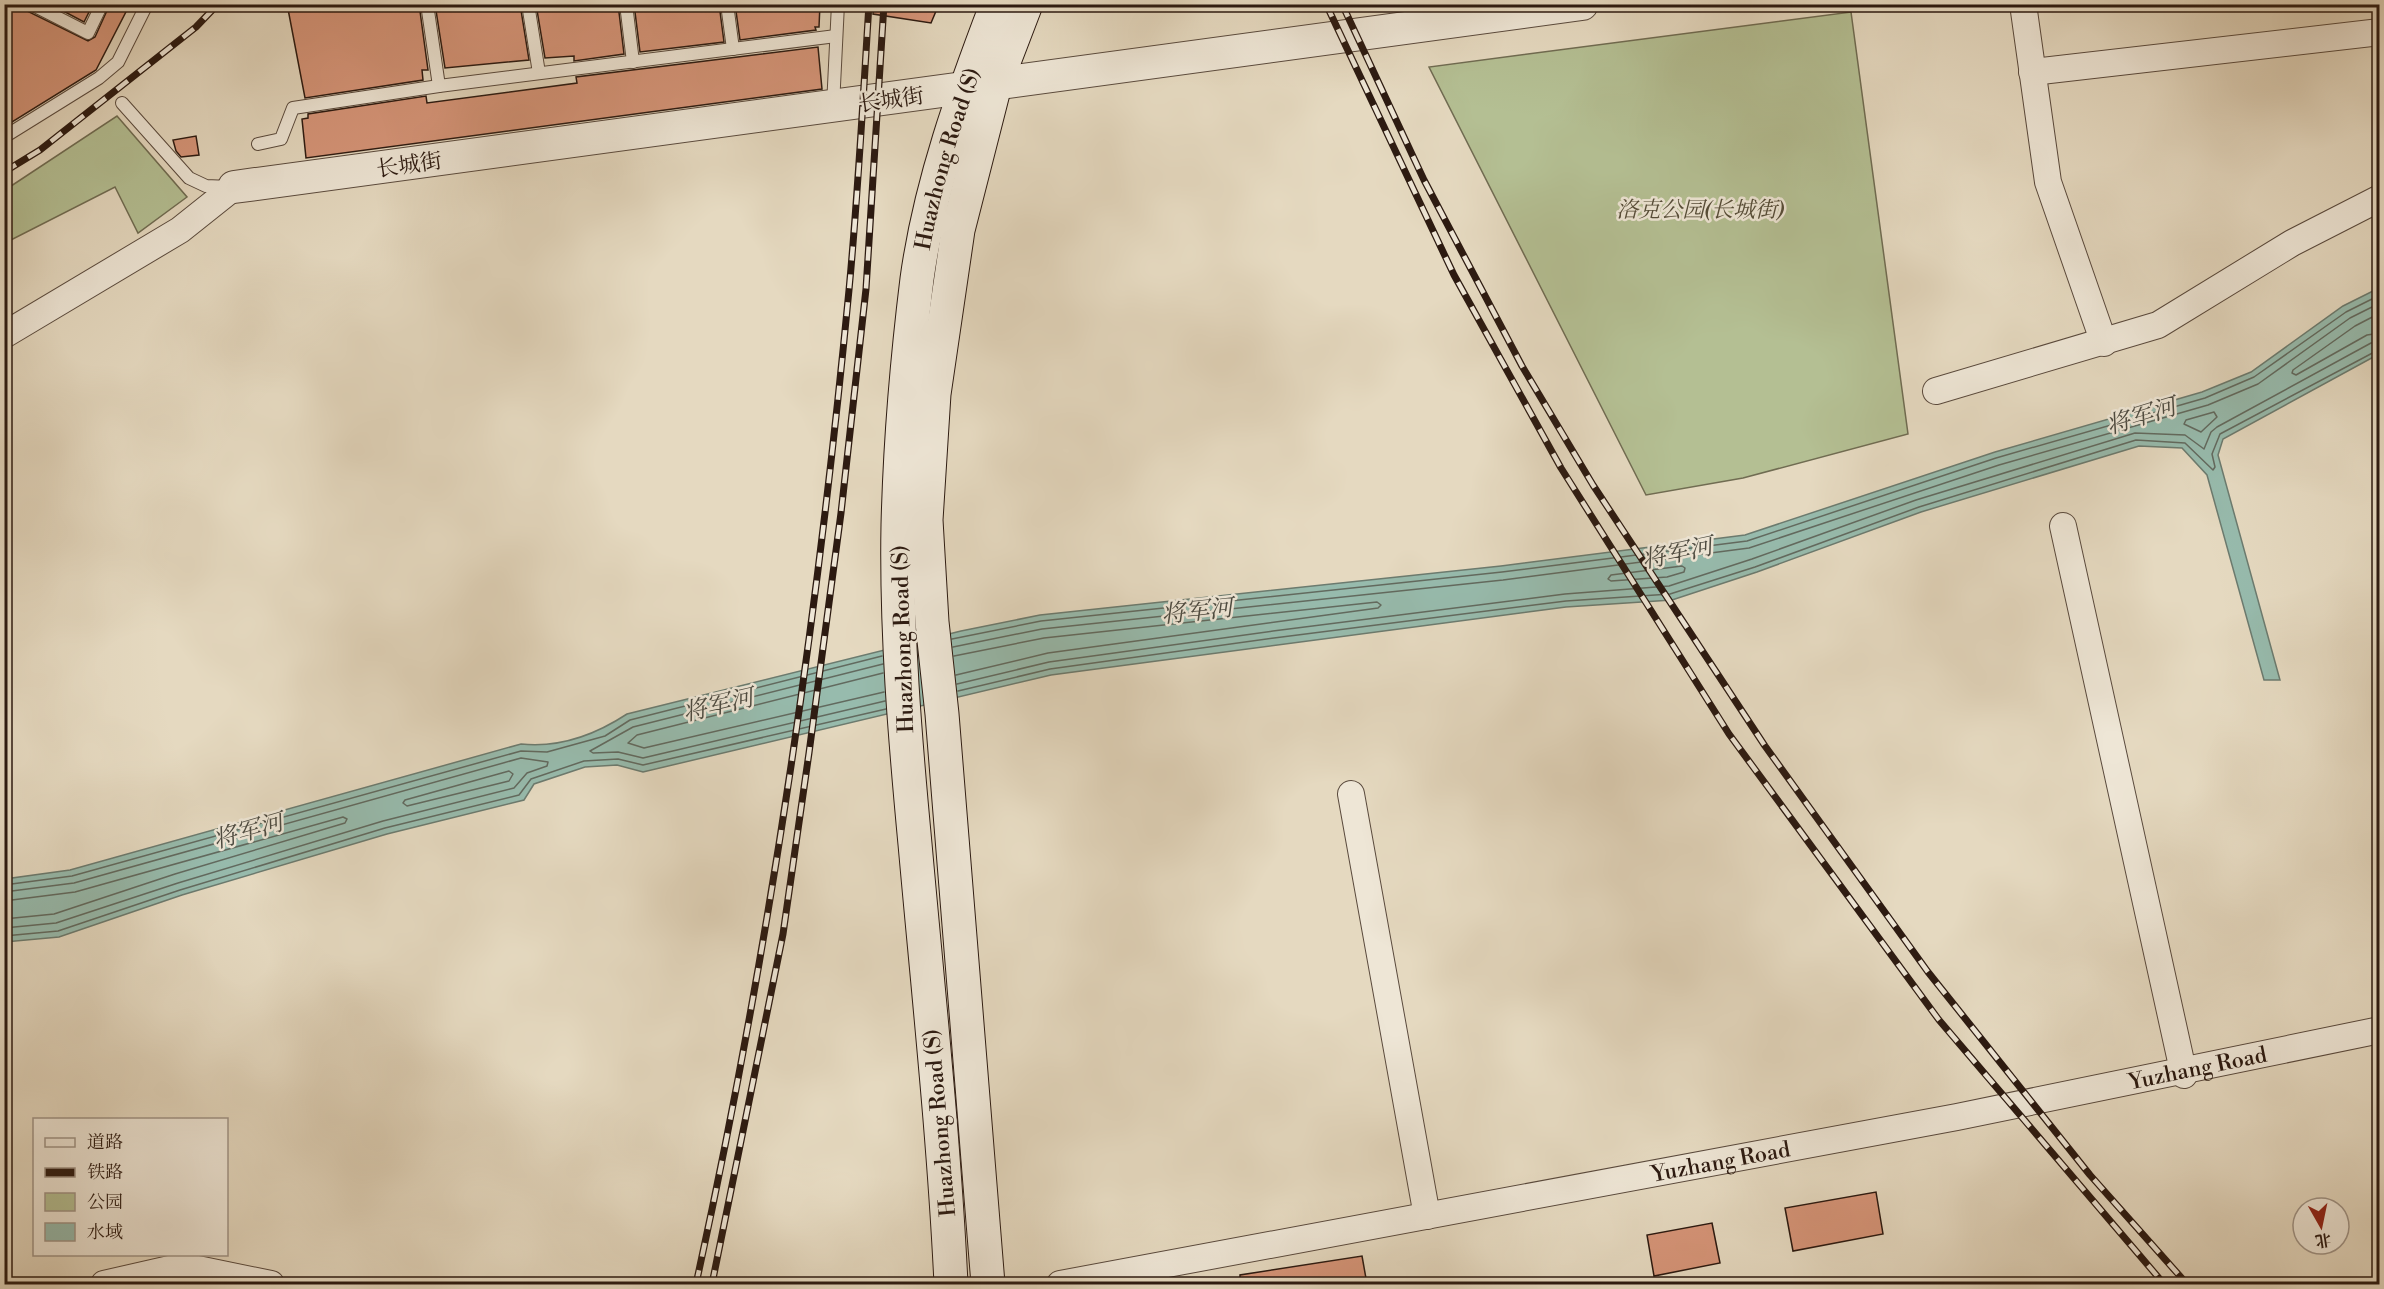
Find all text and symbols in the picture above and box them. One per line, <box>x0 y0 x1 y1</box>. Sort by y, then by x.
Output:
street label: Huazhong Road (S) <box>910 64 987 252</box>
street label: 长城街 <box>857 83 926 118</box>
street label: 长城街 <box>375 148 444 183</box>
park label: 洛克公园(长城街) <box>1616 197 1785 224</box>
water label: 将军河 <box>2102 391 2184 442</box>
water label: 将军河 <box>1639 531 1719 576</box>
street label: Huazhong Road (S) <box>887 544 920 733</box>
water label: 将军河 <box>1160 593 1238 631</box>
water label: 将军河 <box>680 682 761 729</box>
water label: 将军河 <box>210 807 291 856</box>
street label: Huazhong Road (S) <box>919 1028 962 1218</box>
street label: Yuzhang Road <box>2125 1042 2270 1097</box>
legend <box>33 1118 228 1256</box>
text: 道路 <box>87 1131 123 1154</box>
street label: Yuzhang Road <box>1648 1136 1793 1189</box>
text: 铁路 <box>87 1161 123 1184</box>
text: 公园 <box>87 1191 123 1214</box>
north arrow <box>2291 1196 2351 1256</box>
text: 水域 <box>87 1221 123 1244</box>
text: 北 <box>2314 1229 2333 1251</box>

